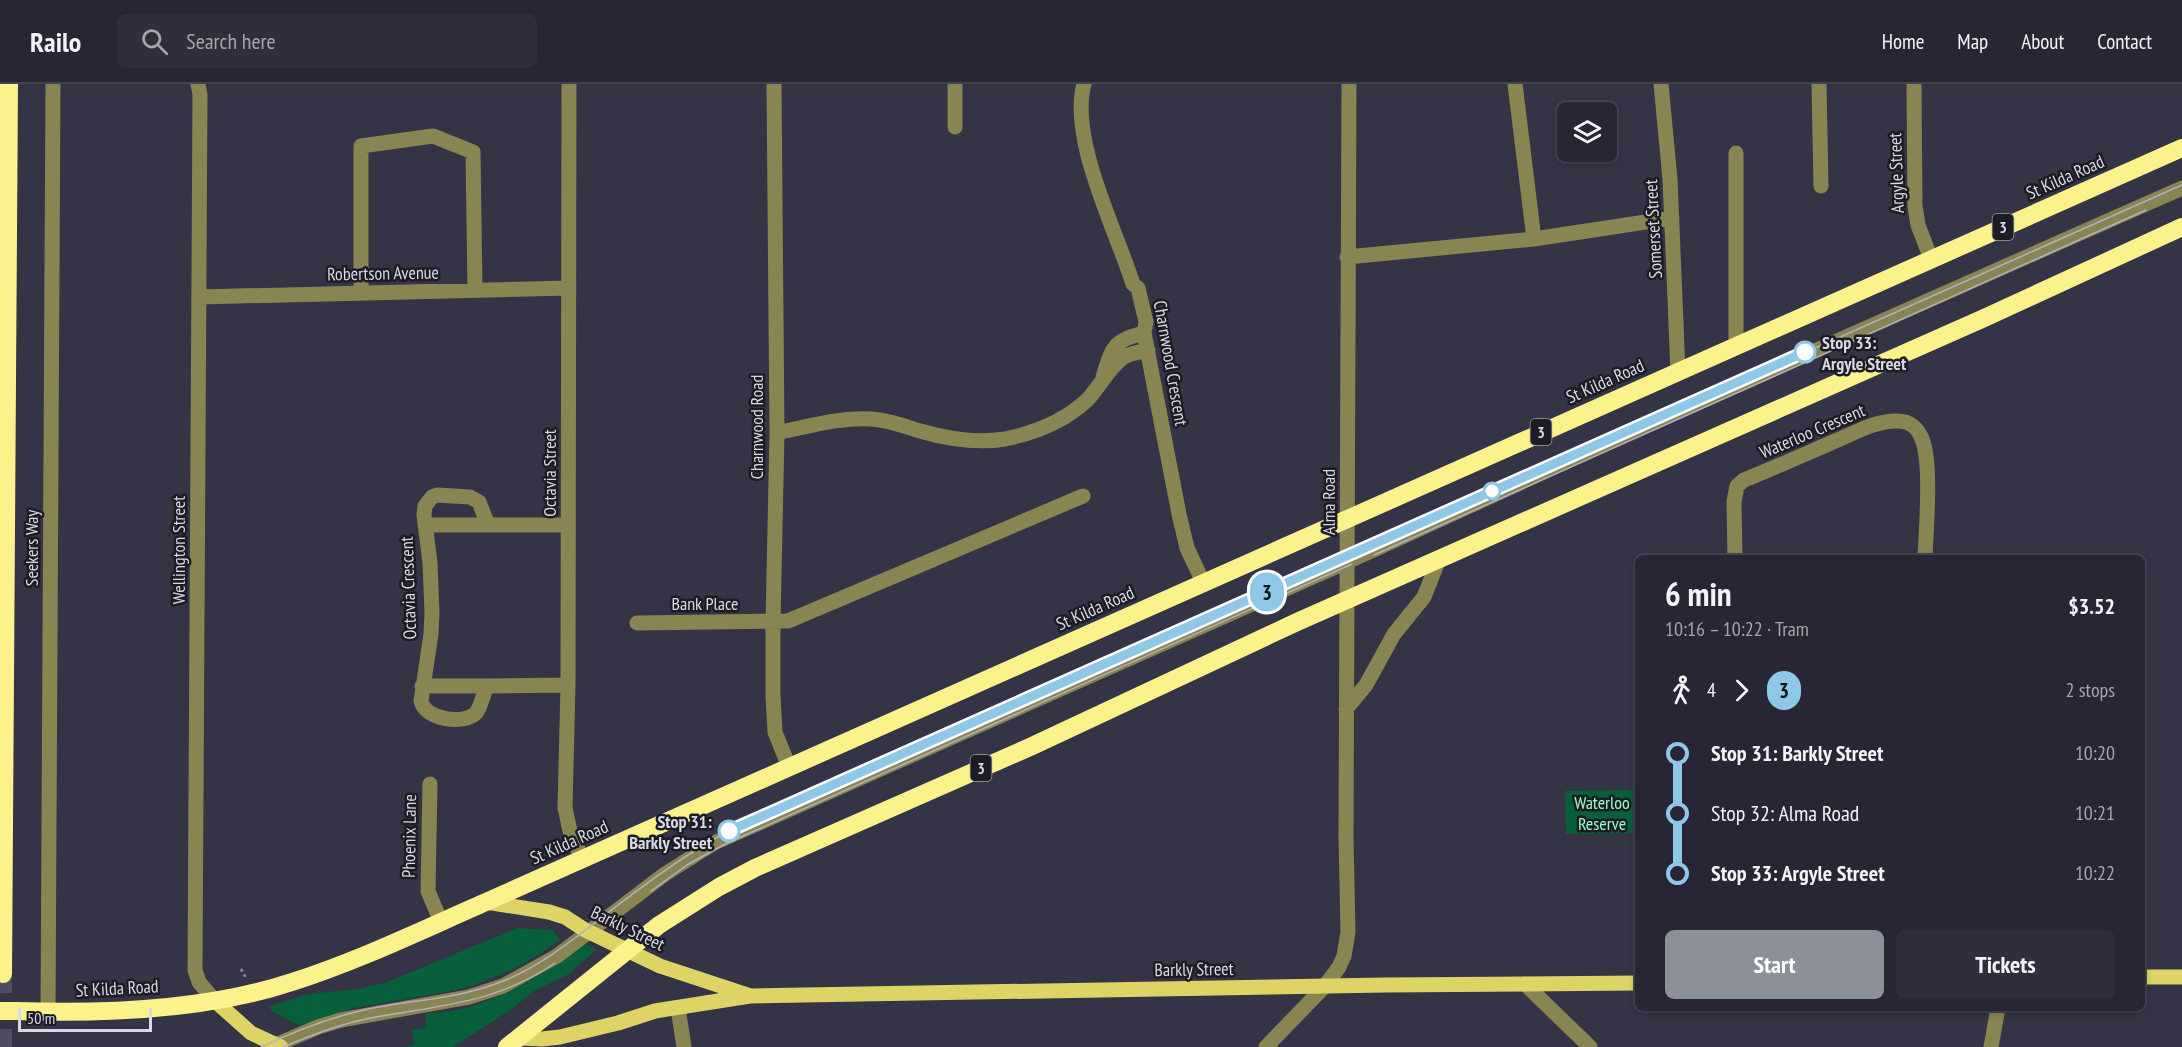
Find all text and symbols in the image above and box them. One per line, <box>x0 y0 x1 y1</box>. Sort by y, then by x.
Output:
search box <box>117 14 537 68</box>
text: Railo <box>30 23 81 60</box>
icon: search <box>138 25 171 58</box>
text: Search here <box>186 27 276 55</box>
text: Home <box>1882 28 1924 55</box>
text: Map <box>1957 28 1988 55</box>
text: About <box>2021 28 2064 55</box>
text: Contact <box>2097 28 2152 55</box>
map controls <box>1557 102 1617 162</box>
button: layers <box>1557 102 1617 162</box>
street label: Argyle Street <box>1883 132 1909 214</box>
street label: St Kilda Road <box>2022 150 2108 204</box>
street label: Somerset Street <box>1639 179 1667 279</box>
road number: 3 <box>1992 214 2014 240</box>
street label: Robertson Avenue <box>327 261 439 285</box>
street label: Charnwood Crescent <box>1149 299 1193 427</box>
place label: Stop 33: Argyle Street <box>1821 331 1907 375</box>
marker: Stop 33: Argyle Street <box>1794 341 1816 363</box>
street label: St Kilda Road <box>1562 354 1648 408</box>
street label: Charnwood Road <box>745 375 768 479</box>
street label: Waterloo Crescent <box>1756 398 1868 464</box>
road number: 3 <box>1530 419 1552 445</box>
street label: Octavia Street <box>538 429 561 517</box>
street label: Alma Road <box>1317 469 1340 535</box>
unlabelled marker <box>1483 482 1501 500</box>
street label: Wellington Street <box>167 496 190 604</box>
street label: Seekers Way <box>20 509 43 586</box>
street label: Octavia Crescent <box>395 536 421 640</box>
line badge: 3 <box>1248 572 1286 612</box>
text: 6 min <box>1665 572 1732 615</box>
text: 3 <box>1262 579 1272 606</box>
street label: St Kilda Road <box>1052 581 1138 635</box>
street label: Bank Place <box>672 592 739 615</box>
text: $3.52 <box>2068 592 2115 620</box>
text: 10:16 – 10:22 · Tram <box>1665 616 1809 642</box>
icon: walk <box>1665 674 1698 707</box>
icon: forward <box>1725 674 1758 707</box>
text: 4 <box>1707 677 1716 703</box>
text: 3 <box>1779 677 1789 704</box>
text: 2 stops <box>2066 677 2115 703</box>
text: Stop 31: Barkly Street <box>1711 739 1883 767</box>
text: 10:20 <box>2075 740 2115 766</box>
road number: 3 <box>970 755 992 781</box>
park label: Waterloo Reserve <box>1574 791 1630 835</box>
street label: Phoenix Lane <box>397 794 421 878</box>
text: Stop 32: Alma Road <box>1711 799 1859 827</box>
text: 10:21 <box>2075 800 2115 826</box>
place label: Stop 31: Barkly Street <box>629 810 713 854</box>
street label: St Kilda Road <box>526 815 612 869</box>
marker: Stop 31: Barkly Street <box>718 820 740 842</box>
text: Stop 33: Argyle Street <box>1711 859 1885 887</box>
text: 10:22 <box>2075 860 2115 886</box>
street label: Barkly Street <box>587 900 669 956</box>
button: Start <box>1665 930 1884 999</box>
button: Tickets <box>1896 930 2115 999</box>
street label: Barkly Street <box>1154 957 1234 981</box>
street label: St Kilda Road <box>75 974 159 1002</box>
scale bar <box>18 1005 152 1032</box>
text: 50 m <box>27 1008 55 1028</box>

